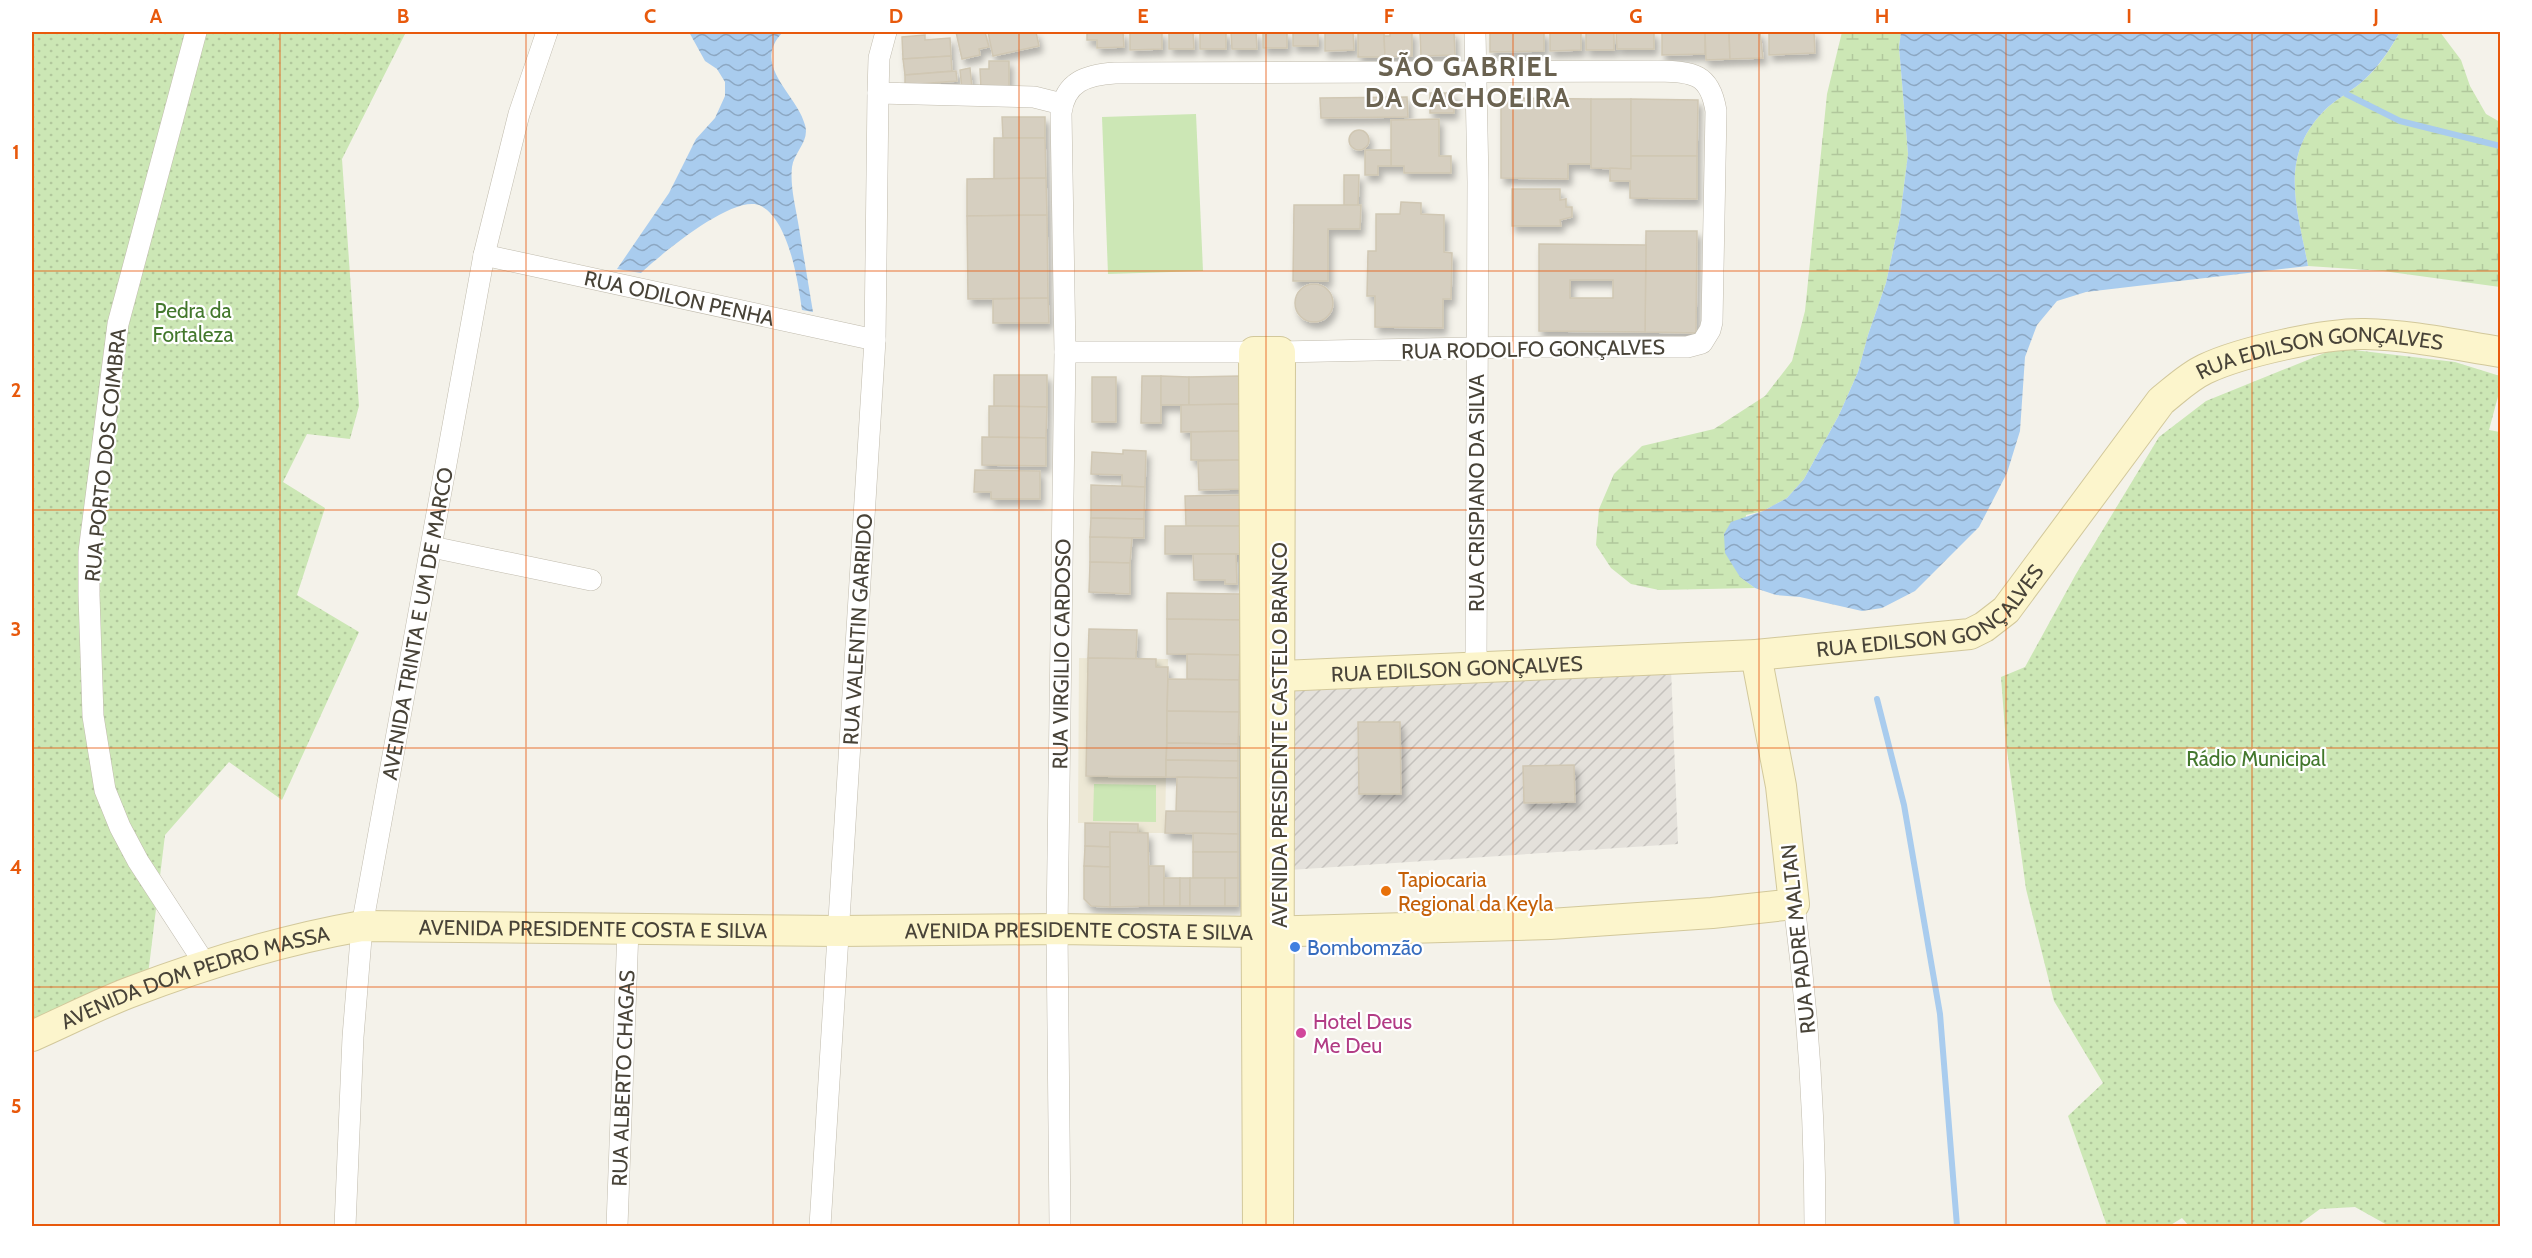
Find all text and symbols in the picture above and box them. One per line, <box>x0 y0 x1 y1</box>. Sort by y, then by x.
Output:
text: A <box>150 4 163 28</box>
text: B <box>397 4 409 28</box>
text: C <box>644 4 656 28</box>
text: D <box>889 4 903 28</box>
text: E <box>1137 4 1149 28</box>
text: F <box>1384 4 1395 28</box>
text: G <box>1629 4 1643 28</box>
text: H <box>1875 4 1889 28</box>
text: I <box>2126 4 2132 28</box>
text: J <box>2372 4 2379 28</box>
district label: SÃO GABRIEL DA CACHOEIRA <box>1365 50 1571 114</box>
text: 1 <box>12 140 20 164</box>
street label: RUA ODILON PENHA <box>582 265 777 330</box>
park label: Pedra da Fortaleza <box>153 298 233 347</box>
street label: RUA EDILSON GONÇALVES <box>2192 321 2445 384</box>
street label: RUA PORTO DOS COIMBRA <box>79 327 131 583</box>
street label: RUA RODOLFO GONÇALVES <box>1401 334 1665 364</box>
street label: RUA CRISPIANO DA SILVA <box>1464 374 1489 612</box>
text: 2 <box>11 378 21 402</box>
street label: AVENIDA TRINTA E UM DE MARCO <box>376 465 458 782</box>
street label: RUA VALENTIN GARRIDO <box>837 512 877 746</box>
street label: RUA VIRGILIO CARDOSO <box>1047 538 1075 770</box>
street label: AVENIDA PRESIDENTE CASTELO BRANCO <box>1267 542 1292 928</box>
street label: RUA EDILSON GONÇALVES <box>1815 559 2048 662</box>
text: 3 <box>11 617 21 641</box>
street label: RUA EDILSON GONÇALVES <box>1330 650 1583 686</box>
park label: Rádio Municipal <box>2186 746 2326 771</box>
street label: RUA PADRE MALTAN <box>1776 843 1820 1035</box>
text: 4 <box>10 855 22 879</box>
place label: Tapiocaria Regional da Keyla <box>1398 867 1553 916</box>
marker: Tapiocaria Regional da Keyla <box>1379 884 1393 898</box>
street label: AVENIDA PRESIDENTE COSTA E SILVA <box>419 914 767 943</box>
street label: AVENIDA PRESIDENTE COSTA E SILVA <box>905 916 1253 944</box>
street label: AVENIDA DOM PEDRO MASSA <box>57 920 332 1034</box>
place label: Bombomzão <box>1307 935 1423 960</box>
marker: Bombomzão <box>1288 940 1302 954</box>
street label: RUA ALBERTO CHAGAS <box>606 969 639 1187</box>
place label: Hotel Deus Me Deu <box>1313 1009 1412 1058</box>
marker: Hotel Deus Me Deu <box>1294 1026 1308 1040</box>
text: 5 <box>11 1094 21 1118</box>

